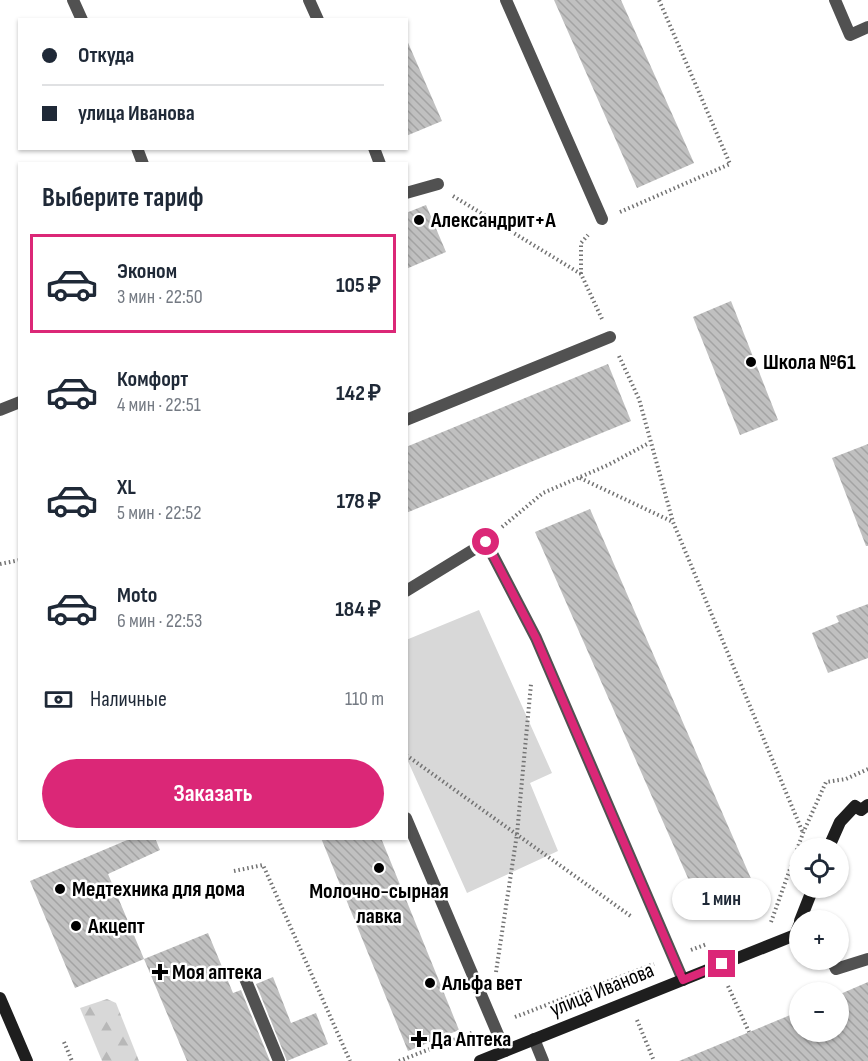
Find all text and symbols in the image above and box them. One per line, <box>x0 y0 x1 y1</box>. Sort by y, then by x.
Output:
text: Откуда <box>78 42 134 69</box>
text: улица Иванова <box>78 100 195 127</box>
text: Выберите тариф <box>42 182 204 214</box>
place label: Александрит+А <box>430 207 556 234</box>
marker: Александрит+А <box>412 213 426 227</box>
icon: car <box>45 257 99 311</box>
text: Эконом <box>117 258 177 285</box>
text: 105 ₽ <box>336 272 381 299</box>
text: 3 мин · 22:50 <box>117 285 203 309</box>
place label: Школа №61 <box>763 349 856 376</box>
marker: Школа №61 <box>744 355 758 369</box>
icon: car <box>45 365 99 419</box>
text: Комфорт <box>117 366 188 393</box>
text: 142 ₽ <box>336 380 381 407</box>
text: 4 мин · 22:51 <box>117 393 201 417</box>
icon: car <box>45 473 99 527</box>
text: XL <box>117 474 136 501</box>
text: 178 ₽ <box>336 488 381 515</box>
text: 5 мин · 22:52 <box>117 501 202 525</box>
route start <box>472 528 499 555</box>
icon: car <box>45 581 99 635</box>
text: Moto <box>117 582 157 609</box>
text: 184 ₽ <box>335 596 381 623</box>
text: 6 мин · 22:53 <box>117 609 202 633</box>
icon: cash <box>42 683 75 716</box>
text: Наличные <box>90 686 167 713</box>
text: 110 m <box>345 687 384 711</box>
button: Заказать <box>42 759 384 828</box>
map controls <box>789 838 849 1042</box>
button: locate <box>789 838 849 898</box>
marker: Молочно-сырная лавка <box>372 861 386 875</box>
place label: Медтехника для дома <box>72 876 245 903</box>
callout: 1 мин <box>672 877 771 919</box>
place label: Молочно-сырная лавка <box>309 878 449 930</box>
marker: Медтехника для дома <box>53 882 67 896</box>
text: 1 мин <box>702 887 741 911</box>
button: + <box>789 910 849 970</box>
place label: Акцепт <box>87 913 145 940</box>
marker: Акцепт <box>69 919 83 933</box>
route end <box>708 950 735 977</box>
street label: улица Иванова <box>546 957 658 1023</box>
place label: Моя аптека <box>172 959 262 986</box>
marker: Моя аптека <box>153 965 167 979</box>
place label: Альфа вет <box>441 970 522 997</box>
marker: Альфа вет <box>423 976 437 990</box>
button: − <box>789 982 849 1042</box>
place label: Да Аптека <box>431 1026 511 1053</box>
marker: Да Аптека <box>412 1032 426 1046</box>

